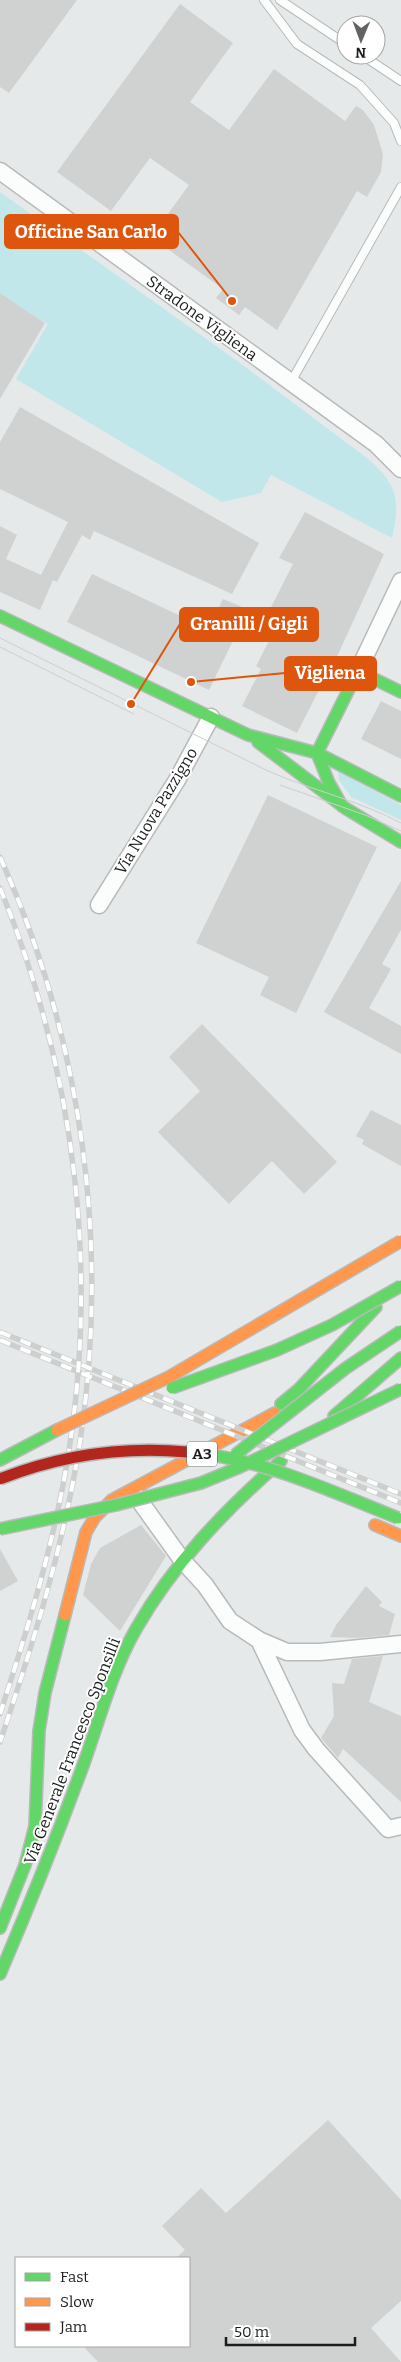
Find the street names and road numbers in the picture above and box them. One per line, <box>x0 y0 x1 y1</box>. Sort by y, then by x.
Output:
street label: Stradone Vigliena <box>143 271 261 365</box>
street label: Via Nuova Pazzigno <box>111 744 201 878</box>
road number: A3 <box>187 1442 217 1466</box>
street label: Via Generale Francesco Sponsilli <box>20 1635 124 1867</box>

